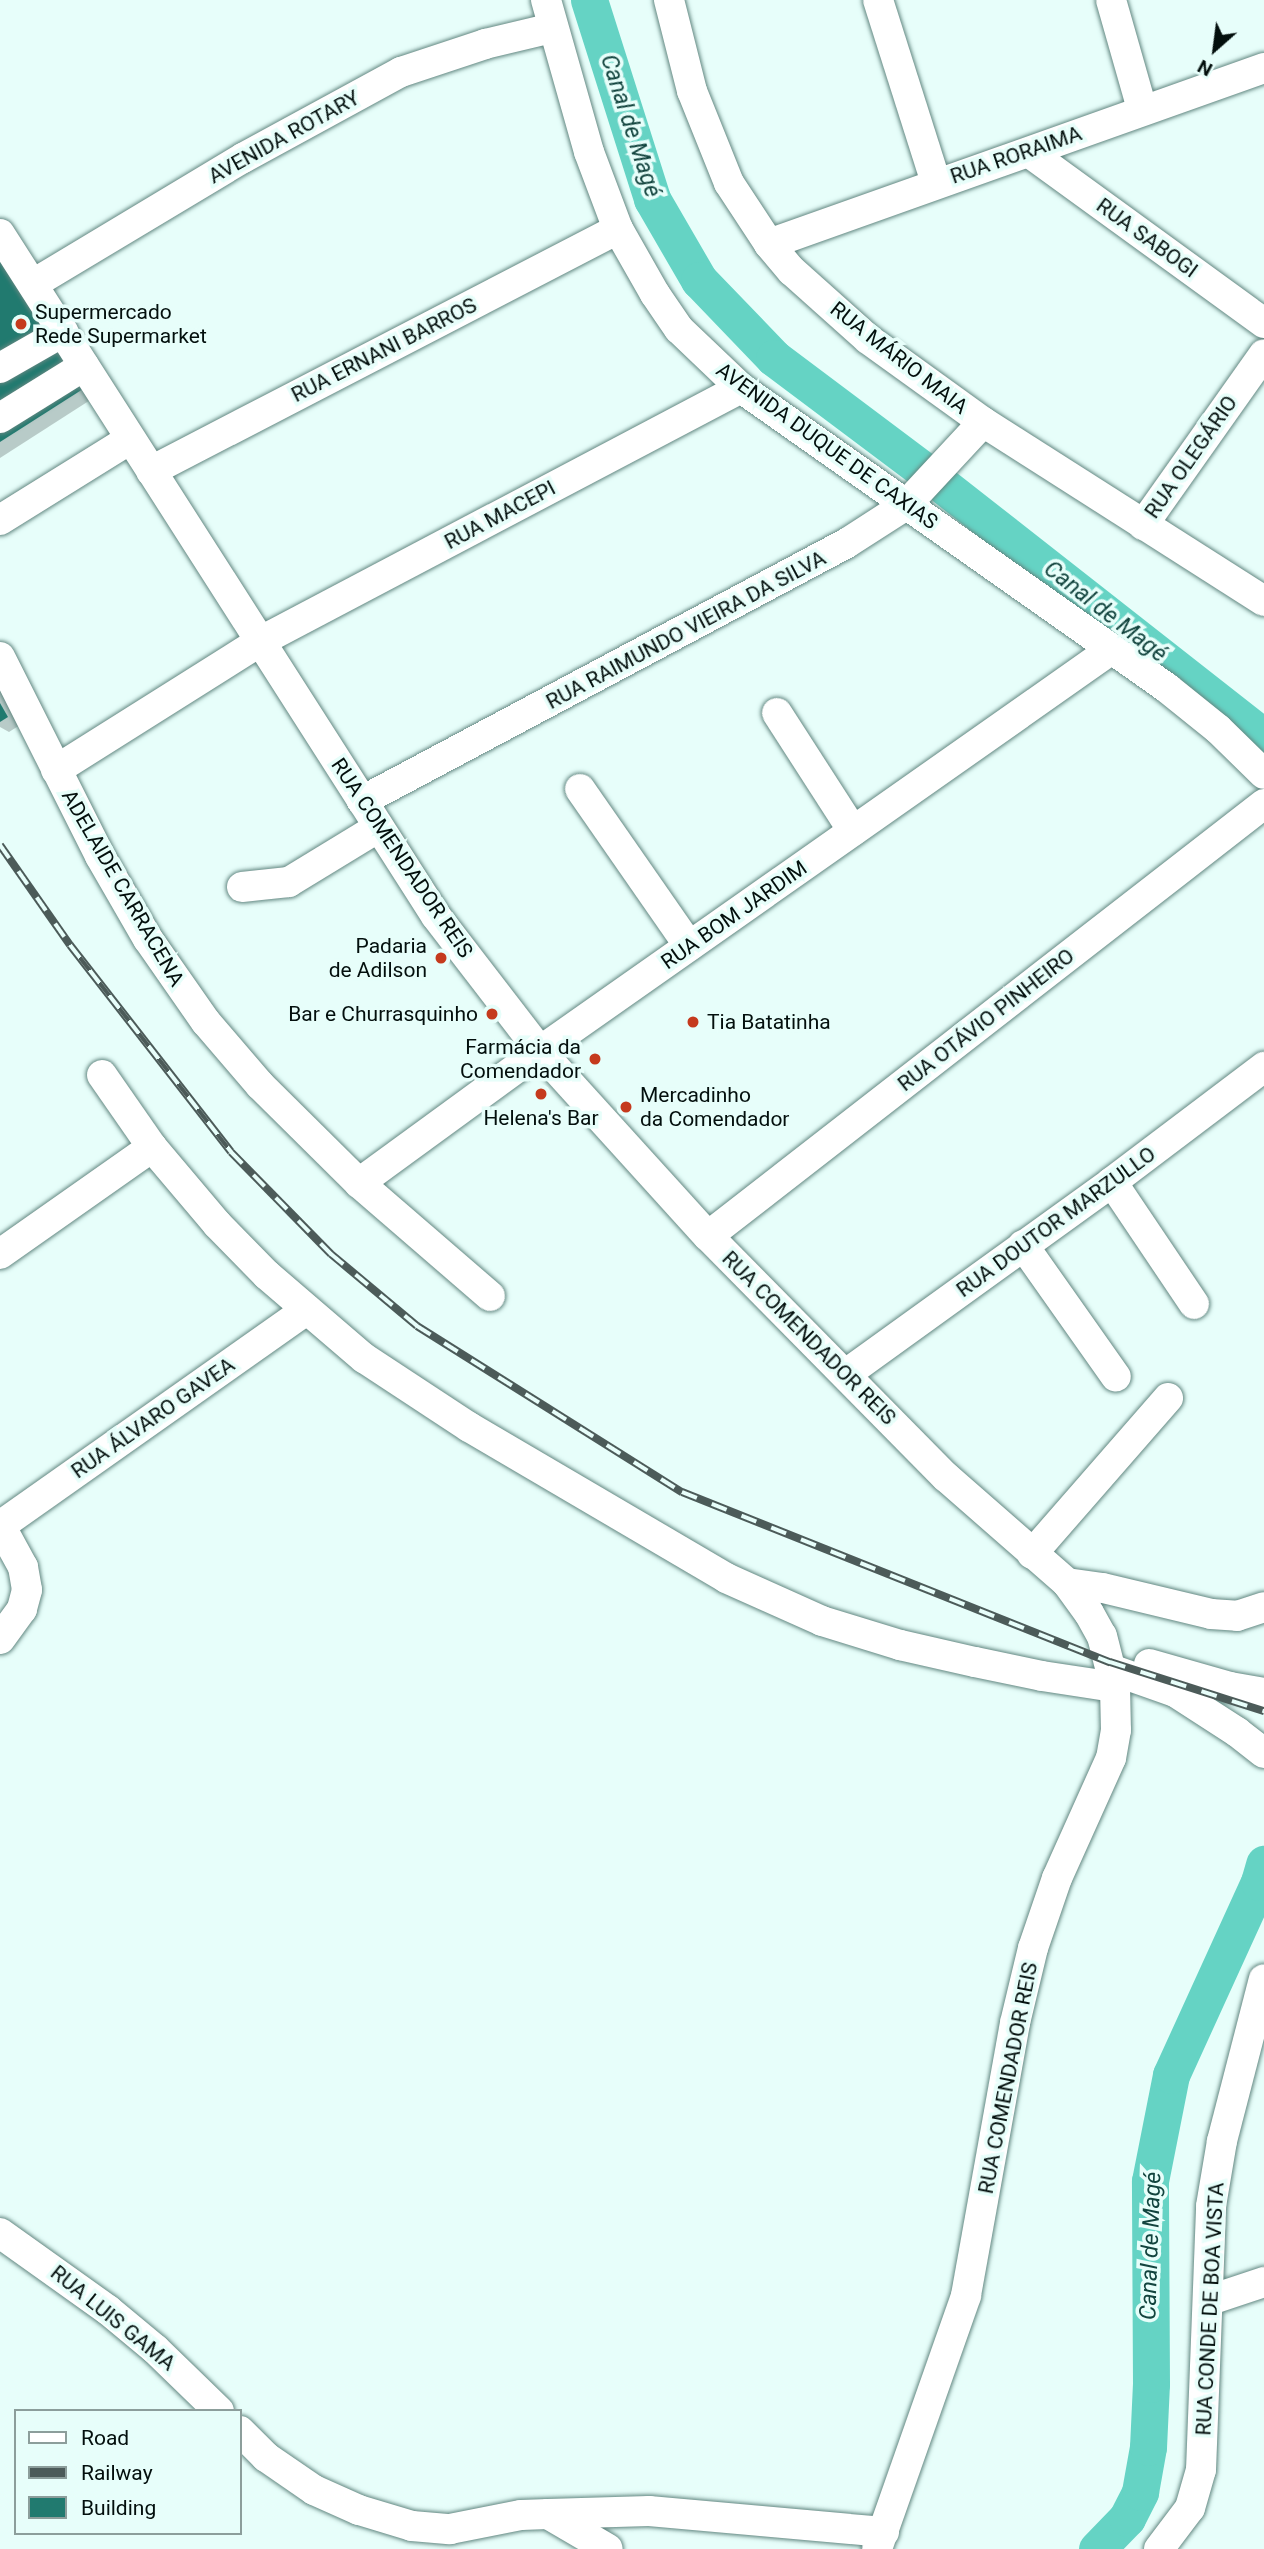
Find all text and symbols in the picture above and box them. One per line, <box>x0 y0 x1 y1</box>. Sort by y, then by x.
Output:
north arrow <box>1180 14 1250 84</box>
water label: Canal de Magé <box>594 51 666 201</box>
text: N <box>1194 55 1216 81</box>
street label: AVENIDA ROTARY <box>204 85 364 189</box>
street label: RUA RORAIMA <box>947 121 1085 189</box>
street label: RUA SABOGI <box>1091 193 1203 283</box>
street label: RUA ERNANI BARROS <box>287 292 481 408</box>
street label: RUA MÁRIO MAIA <box>825 296 973 420</box>
place label: Supermercado Rede Supermarket <box>35 299 207 349</box>
marker: Supermercado Rede Supermarket <box>13 316 29 332</box>
street label: AVENIDA DUQUE DE CAXIAS <box>711 357 943 535</box>
street label: RUA OLEGÁRIO <box>1139 391 1243 523</box>
street label: RUA MACEPI <box>440 475 560 555</box>
street label: RUA RAIMUNDO VIEIRA DA SILVA <box>542 545 830 715</box>
water label: Canal de Magé <box>1038 555 1172 669</box>
street label: RUA COMENDADOR REIS <box>326 753 478 963</box>
street label: ADELAIDE CARRACENA <box>56 785 190 991</box>
street label: RUA BOM JARDIM <box>656 855 812 975</box>
place label: Padaria de Adilson <box>329 933 427 983</box>
street label: RUA OTÁVIO PINHEIRO <box>893 943 1079 1097</box>
marker: Padaria de Adilson <box>433 950 449 966</box>
place label: Bar e Churrasquinho <box>288 1001 478 1027</box>
marker: Bar e Churrasquinho <box>484 1006 500 1022</box>
place label: Tia Batatinha <box>707 1009 831 1035</box>
marker: Tia Batatinha <box>685 1014 701 1030</box>
place label: Farmácia da Comendador <box>460 1034 581 1084</box>
marker: Farmácia da Comendador <box>587 1051 603 1067</box>
place label: Mercadinho da Comendador <box>640 1082 789 1132</box>
marker: Helena's Bar <box>533 1086 549 1102</box>
marker: Mercadinho da Comendador <box>618 1099 634 1115</box>
place label: Helena's Bar <box>483 1105 599 1131</box>
street label: RUA DOUTOR MARZULLO <box>952 1141 1160 1303</box>
street label: RUA COMENDADOR REIS <box>717 1246 901 1430</box>
street label: RUA ÁLVARO GAVEA <box>67 1352 239 1484</box>
street label: RUA COMENDADOR REIS <box>973 1960 1043 2196</box>
water label: Canal de Magé <box>1135 2171 1167 2321</box>
street label: RUA CONDE DE BOA VISTA <box>1191 2182 1229 2436</box>
street label: RUA LUIS GAMA <box>46 2260 180 2376</box>
legend <box>14 2409 242 2535</box>
text: Road <box>81 2426 129 2450</box>
text: Railway <box>81 2461 153 2485</box>
text: Building <box>81 2496 156 2520</box>

